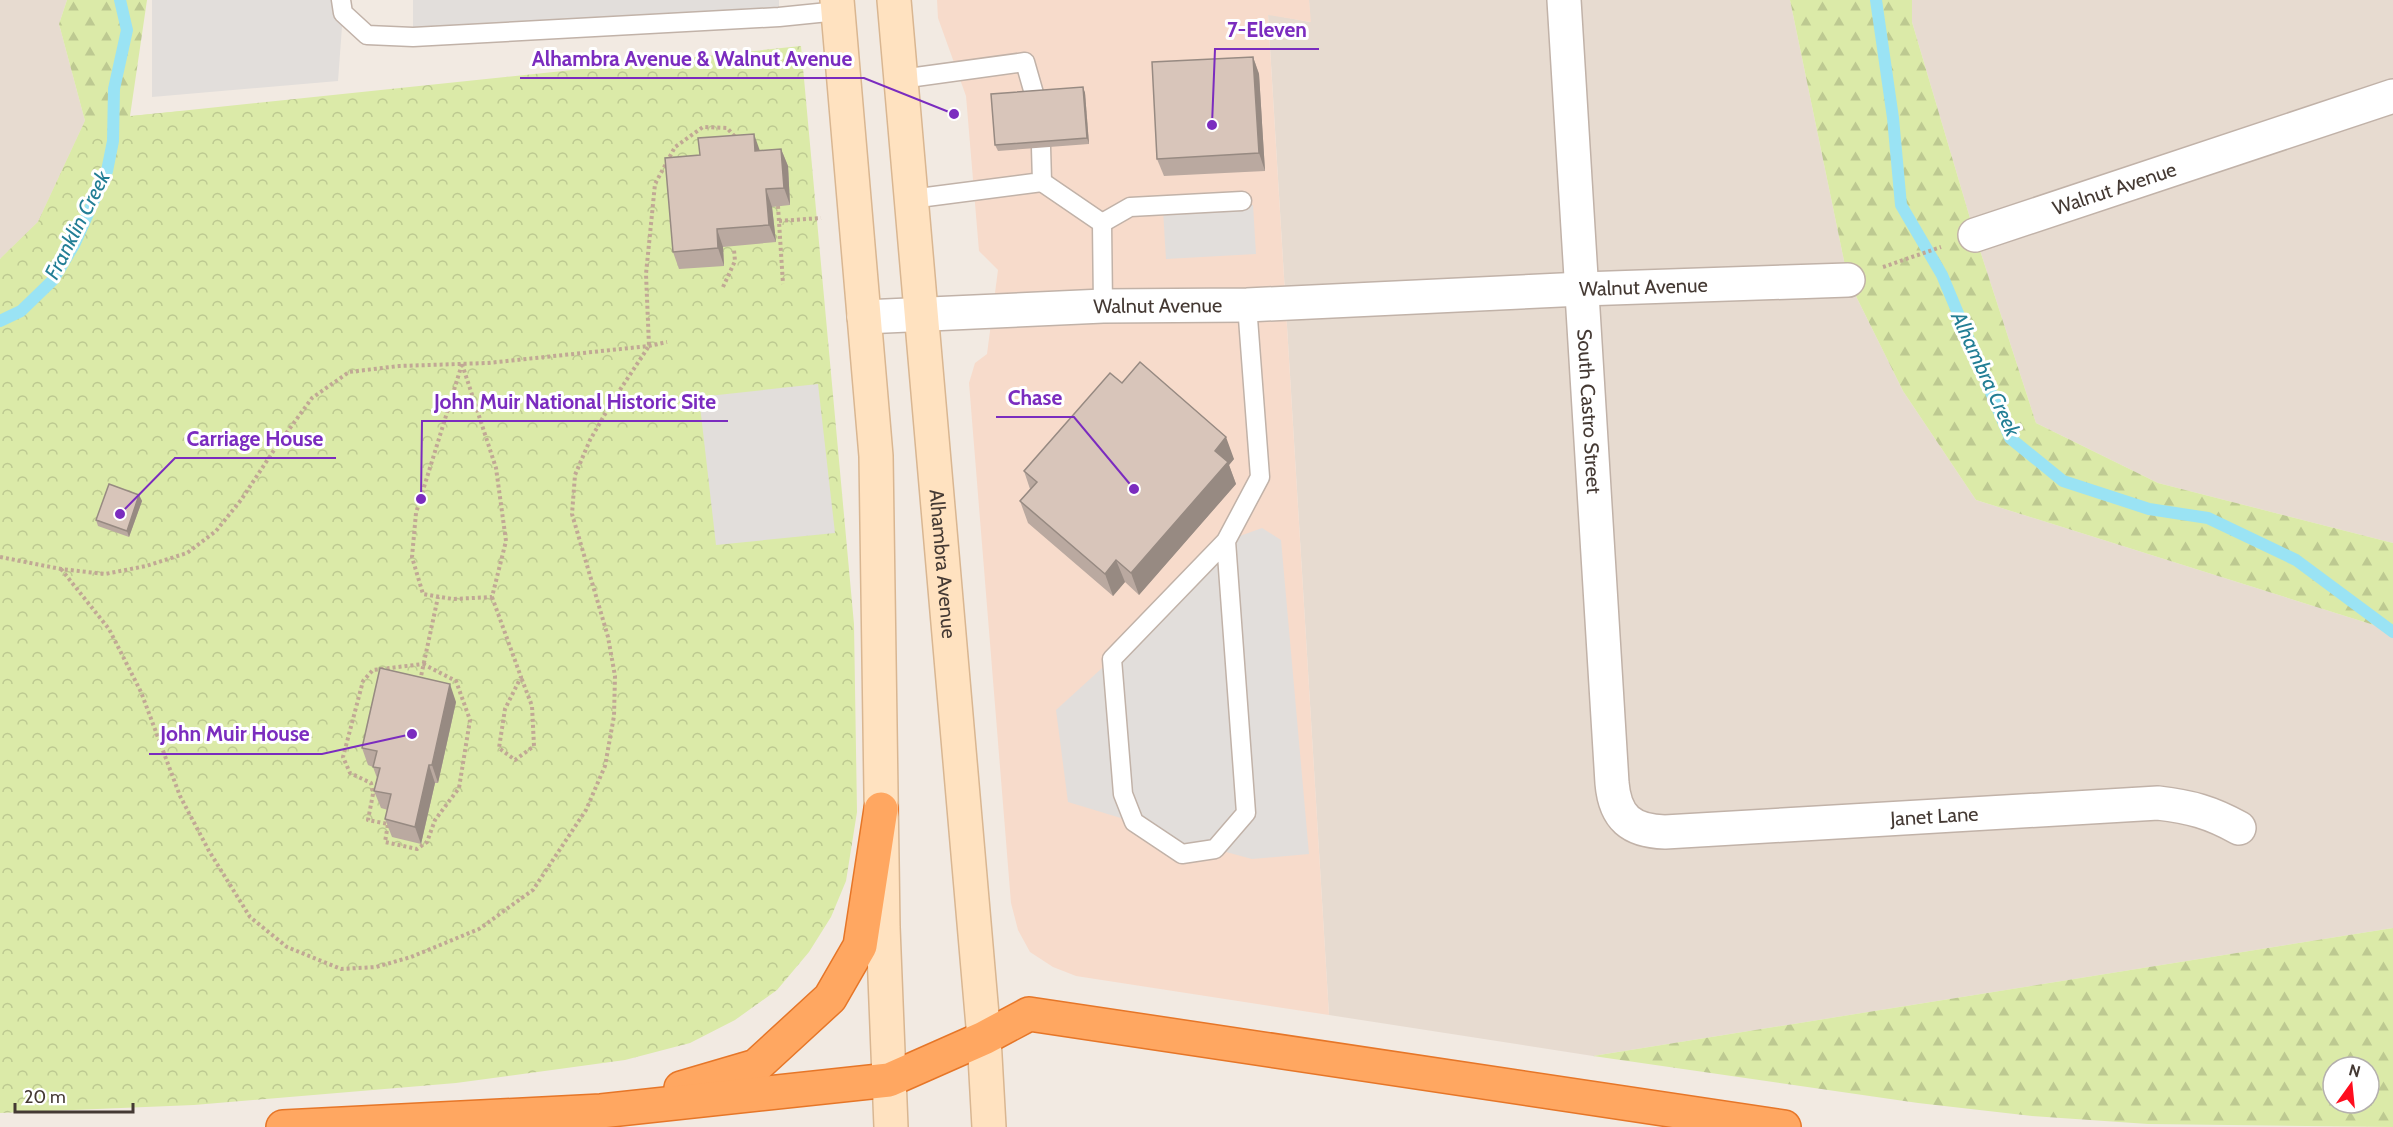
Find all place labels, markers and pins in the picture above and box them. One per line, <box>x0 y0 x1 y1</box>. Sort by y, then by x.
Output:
callout: 7-Eleven <box>1215 10 1319 49</box>
callout: Alhambra Avenue & Walnut Avenue <box>520 39 864 78</box>
callout: Chase <box>996 378 1074 417</box>
callout: John Muir National Historic Site <box>422 382 728 421</box>
callout: Carriage House <box>175 419 336 458</box>
callout: John Muir House <box>149 715 322 754</box>

